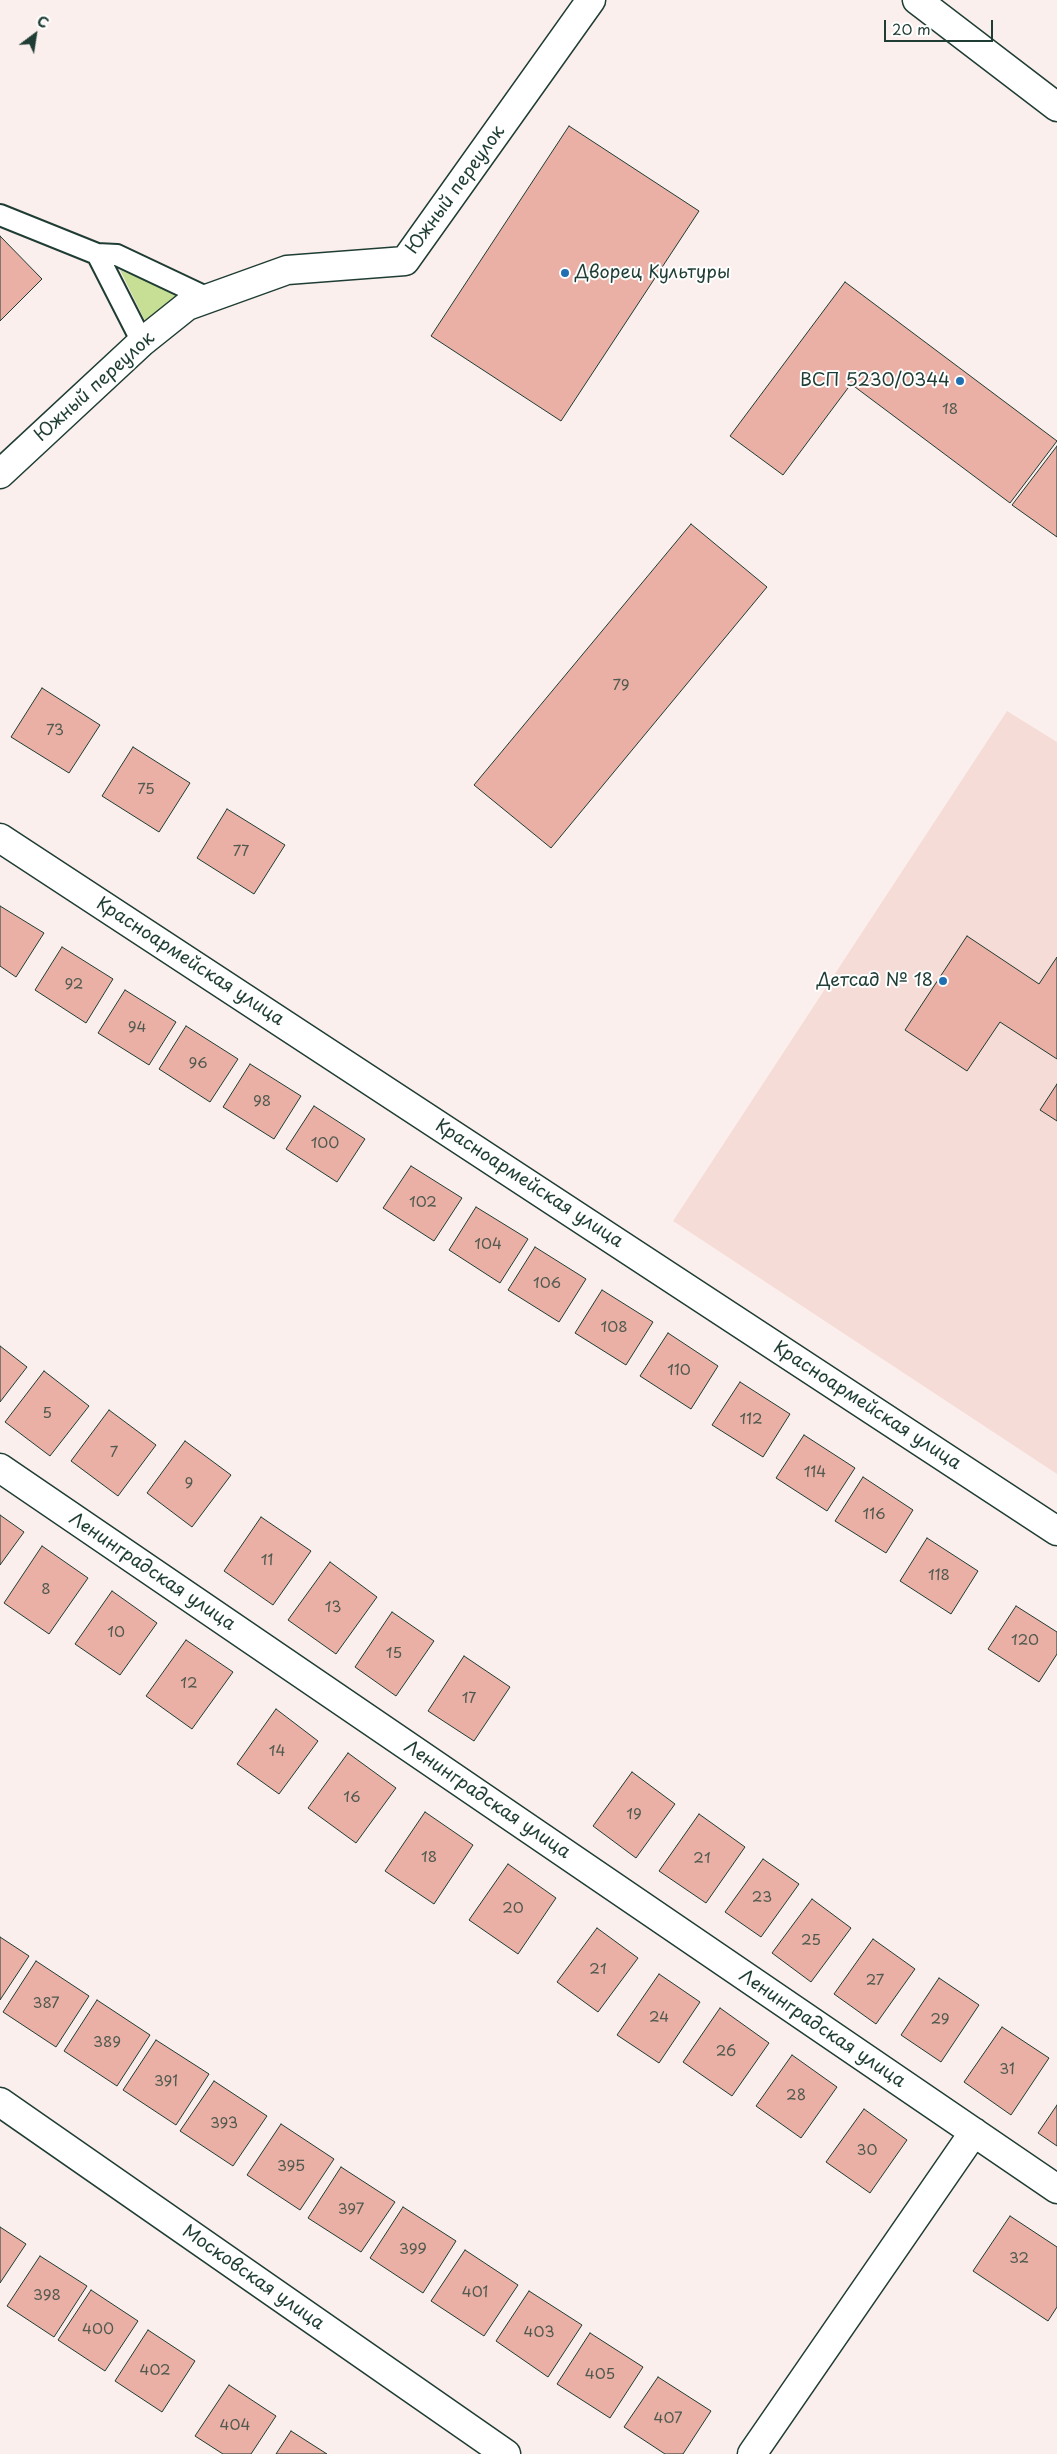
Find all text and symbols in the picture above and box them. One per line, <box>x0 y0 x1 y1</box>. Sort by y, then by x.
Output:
north arrow <box>10 10 60 60</box>
text: С <box>33 10 53 33</box>
scale bar <box>887 10 996 42</box>
text: 20 m <box>892 17 931 40</box>
street label: Южный переулок <box>402 122 510 258</box>
place label: Дворец Культуры <box>575 262 731 284</box>
marker: Дворец Культуры <box>559 267 571 279</box>
street label: Южный переулок <box>31 328 159 446</box>
place label: ВСП 5230/0344 <box>800 370 950 392</box>
marker: ВСП 5230/0344 <box>954 375 966 387</box>
house number: 18 <box>942 401 958 419</box>
house number: 79 <box>612 677 630 695</box>
house number: 73 <box>46 722 64 740</box>
house number: 75 <box>137 781 155 799</box>
house number: 77 <box>233 843 249 861</box>
street label: Красноармейская улица <box>92 893 288 1031</box>
place label: Детсад № 18 <box>817 970 933 992</box>
marker: Детсад № 18 <box>937 975 949 987</box>
house number: 92 <box>65 976 83 994</box>
house number: 94 <box>128 1019 146 1037</box>
house number: 96 <box>189 1055 207 1073</box>
house number: 98 <box>253 1093 271 1111</box>
street label: Красноармейская улица <box>431 1115 627 1253</box>
house number: 100 <box>311 1135 339 1153</box>
house number: 102 <box>409 1194 437 1212</box>
house number: 104 <box>474 1236 502 1254</box>
house number: 106 <box>533 1275 561 1293</box>
house number: 108 <box>600 1319 628 1337</box>
street label: Красноармейская улица <box>769 1337 965 1475</box>
house number: 110 <box>667 1362 691 1380</box>
house number: 5 <box>42 1405 52 1423</box>
house number: 112 <box>739 1411 763 1429</box>
house number: 7 <box>110 1444 118 1462</box>
house number: 114 <box>804 1464 826 1482</box>
house number: 9 <box>185 1475 193 1493</box>
house number: 116 <box>862 1506 886 1524</box>
street label: Ленинградская улица <box>65 1508 239 1636</box>
house number: 11 <box>261 1552 273 1570</box>
house number: 118 <box>928 1567 950 1585</box>
house number: 8 <box>41 1581 51 1599</box>
house number: 13 <box>325 1599 341 1617</box>
house number: 10 <box>107 1624 125 1642</box>
house number: 120 <box>1011 1632 1039 1650</box>
house number: 15 <box>386 1645 402 1663</box>
house number: 12 <box>180 1675 198 1693</box>
house number: 17 <box>462 1690 476 1708</box>
street label: Ленинградская улица <box>400 1736 574 1864</box>
house number: 14 <box>269 1743 285 1761</box>
house number: 16 <box>343 1789 361 1807</box>
house number: 19 <box>626 1806 642 1824</box>
house number: 18 <box>421 1849 437 1867</box>
house number: 21 <box>693 1850 711 1868</box>
house number: 23 <box>752 1889 772 1907</box>
house number: 20 <box>502 1900 524 1918</box>
house number: 25 <box>801 1932 821 1950</box>
house number: 21 <box>589 1961 607 1979</box>
street label: Ленинградская улица <box>735 1965 909 2093</box>
house number: 27 <box>866 1972 884 1990</box>
house number: 387 <box>32 1995 60 2013</box>
house number: 24 <box>649 2009 669 2027</box>
house number: 29 <box>930 2011 950 2029</box>
house number: 389 <box>93 2034 121 2052</box>
house number: 26 <box>716 2043 736 2061</box>
house number: 31 <box>999 2061 1015 2079</box>
house number: 391 <box>154 2073 178 2091</box>
house number: 28 <box>786 2087 806 2105</box>
house number: 393 <box>210 2115 238 2133</box>
house number: 30 <box>857 2142 877 2160</box>
house number: 395 <box>277 2158 305 2176</box>
house number: 397 <box>338 2201 364 2219</box>
street label: Московская улица <box>178 2221 328 2335</box>
house number: 399 <box>399 2241 427 2259</box>
house number: 32 <box>1009 2250 1029 2268</box>
house number: 401 <box>462 2284 488 2302</box>
house number: 398 <box>33 2287 61 2305</box>
house number: 400 <box>82 2321 114 2339</box>
house number: 403 <box>524 2324 554 2342</box>
house number: 402 <box>139 2362 171 2380</box>
house number: 405 <box>585 2366 615 2384</box>
house number: 407 <box>654 2410 682 2428</box>
house number: 404 <box>220 2417 250 2435</box>

